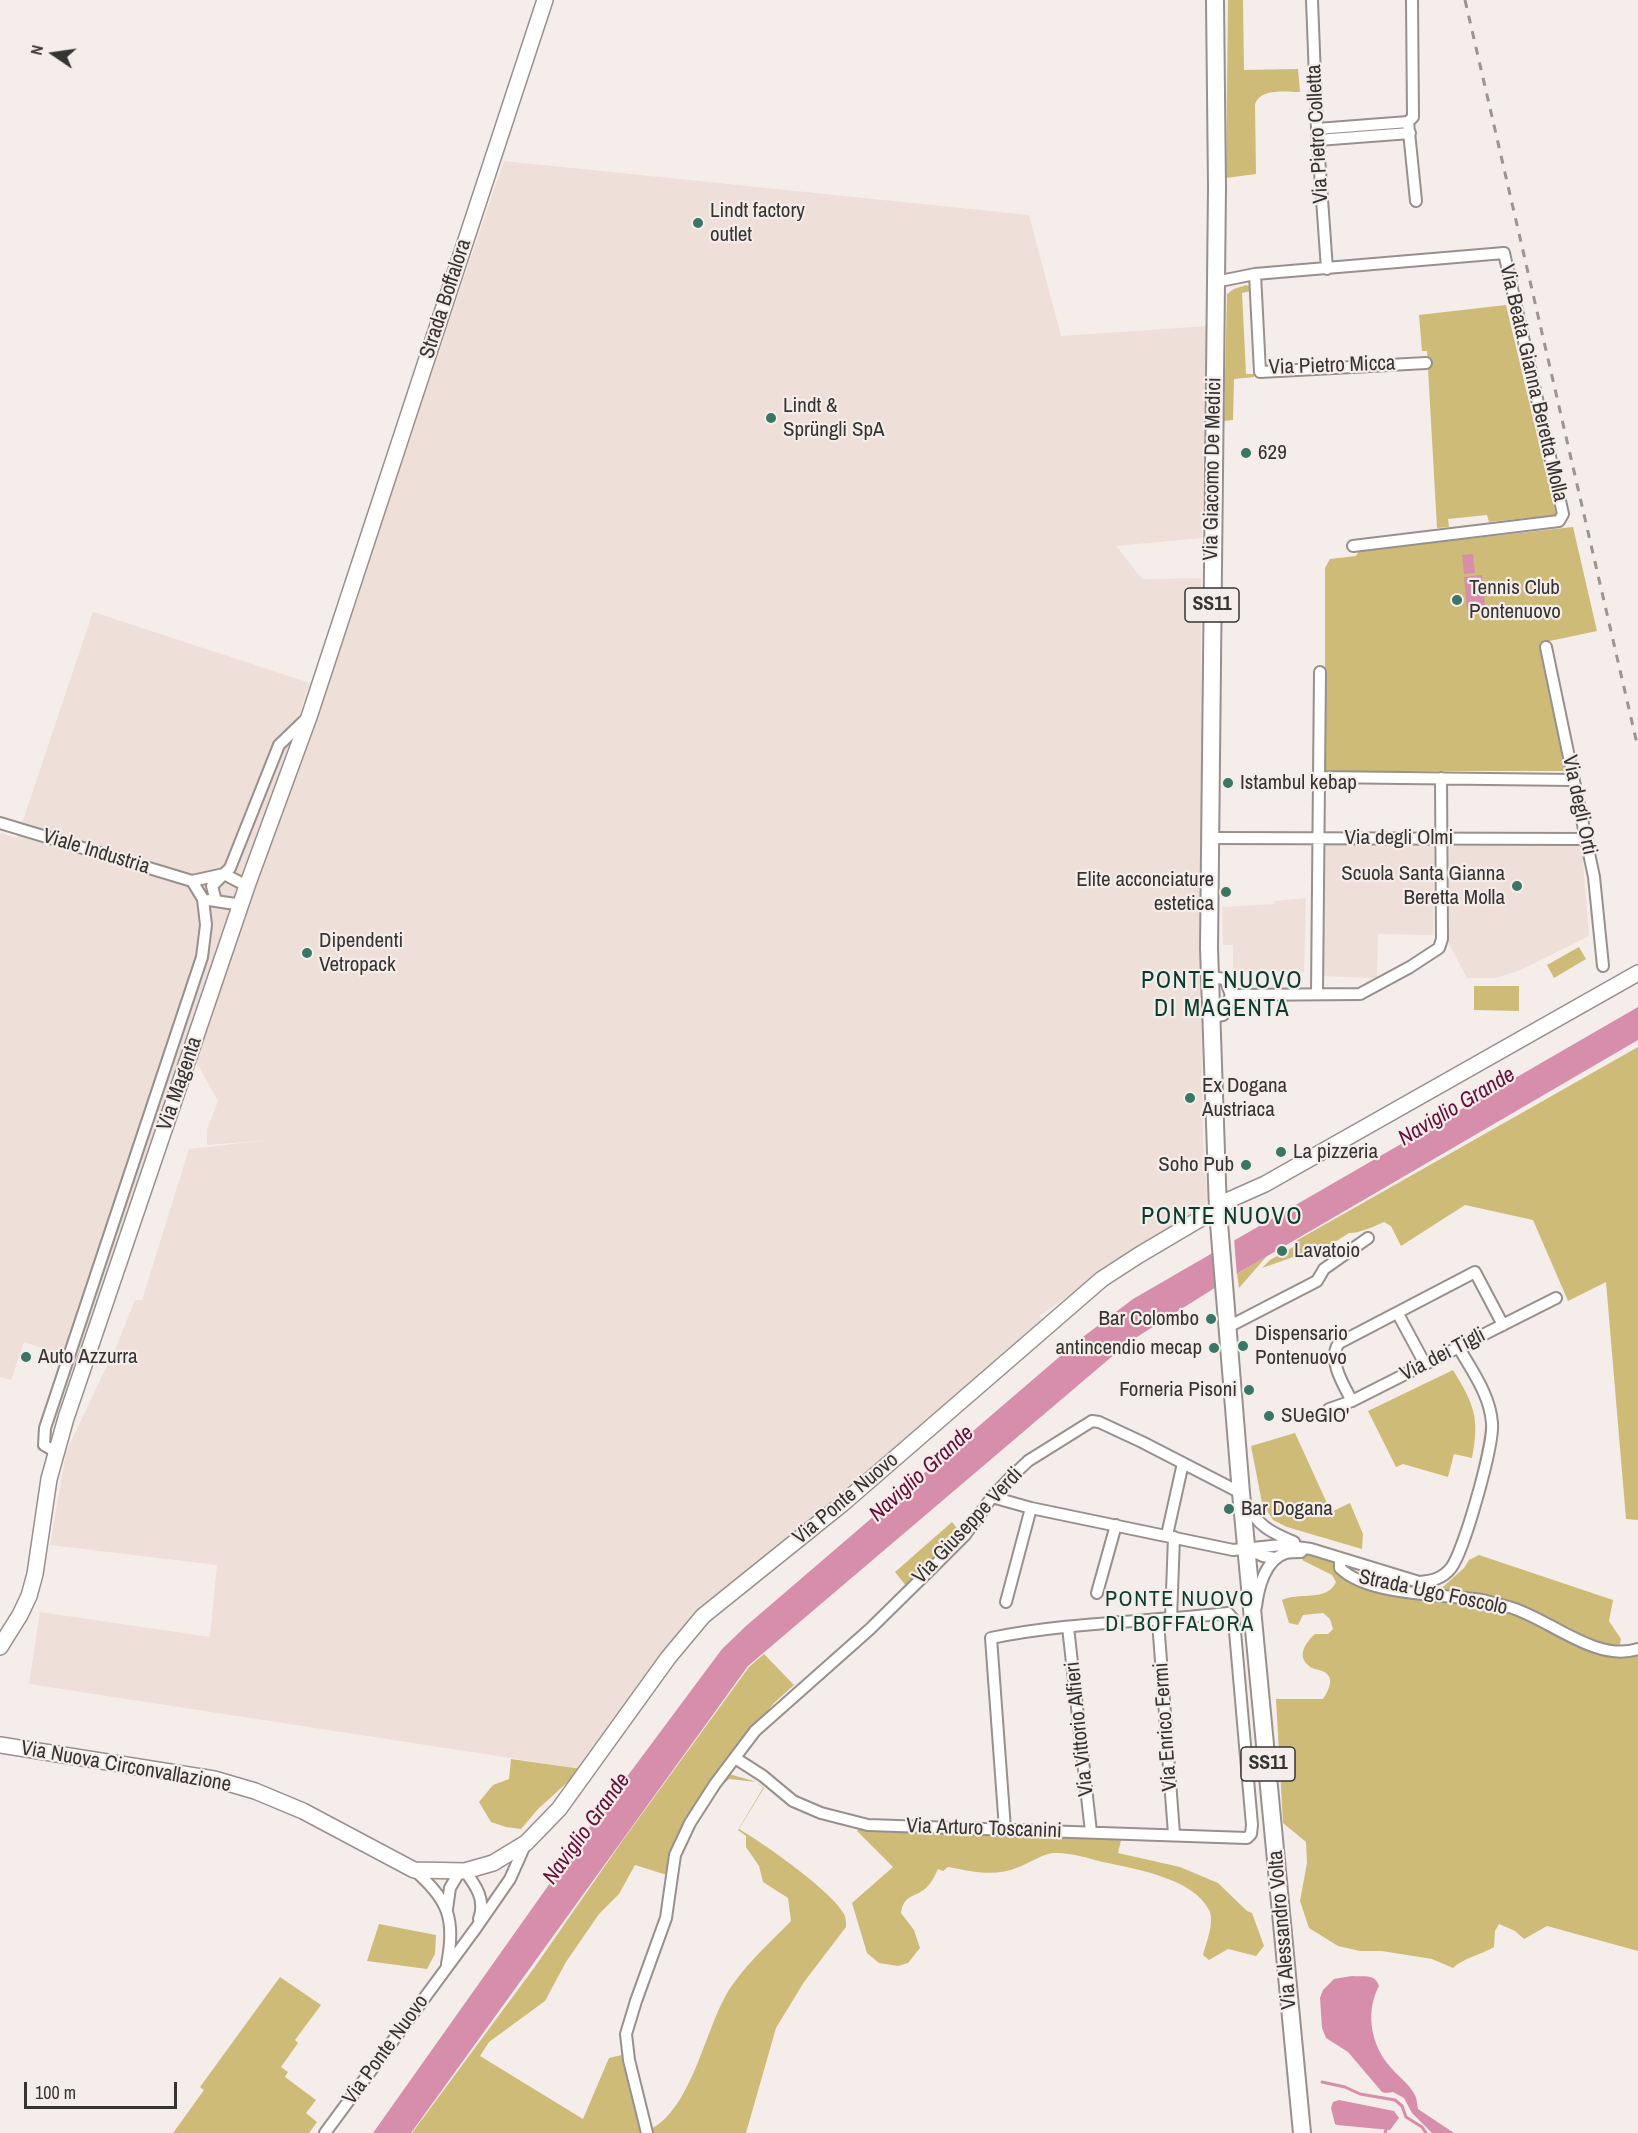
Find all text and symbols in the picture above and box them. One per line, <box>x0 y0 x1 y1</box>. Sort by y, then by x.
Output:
north arrow <box>24 24 84 84</box>
text: N <box>25 43 48 57</box>
street label: Via Pietro Colletta <box>1302 64 1334 204</box>
place label: Lindt factory outlet <box>710 198 805 248</box>
marker: Lindt factory outlet <box>691 216 705 230</box>
street label: Strada Boffalora <box>415 236 477 362</box>
street label: Via Beata Gianna Beretta Molla <box>1493 262 1573 504</box>
street label: Via Pietro Micca <box>1268 351 1396 381</box>
street label: Via Giacomo De Medici <box>1199 377 1227 561</box>
place label: Lindt & Sprüngli SpA <box>783 393 884 443</box>
marker: Lindt & Sprüngli SpA <box>764 411 778 425</box>
place label: 629 <box>1258 440 1287 466</box>
marker: 629 <box>1239 446 1253 460</box>
place label: Tennis Club Pontenuovo <box>1469 575 1561 625</box>
road number: SS11 <box>1185 588 1239 622</box>
marker: Tennis Club Pontenuovo <box>1450 593 1464 607</box>
street label: Via degli Orti <box>1556 753 1602 857</box>
place label: Istambul kebap <box>1240 770 1357 796</box>
marker: Istambul kebap <box>1221 776 1235 790</box>
street label: Viale Industria <box>39 824 153 880</box>
street label: Via degli Olmi <box>1345 825 1453 851</box>
place label: Scuola Santa Gianna Beretta Molla <box>1341 861 1505 911</box>
place label: Elite acconciature estetica <box>1076 867 1214 917</box>
marker: Scuola Santa Gianna Beretta Molla <box>1510 879 1524 893</box>
marker: Elite acconciature estetica <box>1219 885 1233 899</box>
place label: Dipendenti Vetropack <box>319 928 403 978</box>
marker: Dipendenti Vetropack <box>300 946 314 960</box>
district label: PONTE NUOVO DI MAGENTA <box>1141 968 1303 1024</box>
street label: Via Magenta <box>152 1034 208 1134</box>
water label: Naviglio Grande <box>1394 1062 1520 1152</box>
place label: Ex Dogana Austriaca <box>1202 1073 1287 1123</box>
marker: Ex Dogana Austriaca <box>1183 1091 1197 1105</box>
place label: La pizzeria <box>1293 1139 1378 1165</box>
marker: La pizzeria <box>1274 1145 1288 1159</box>
place label: Soho Pub <box>1158 1152 1234 1178</box>
marker: Soho Pub <box>1239 1158 1253 1172</box>
district label: PONTE NUOVO <box>1141 1204 1303 1232</box>
place label: Lavatoio <box>1294 1238 1360 1264</box>
marker: Lavatoio <box>1275 1244 1289 1258</box>
place label: Bar Colombo <box>1099 1306 1199 1332</box>
marker: Bar Colombo <box>1204 1312 1218 1326</box>
place label: Dispensario Pontenuovo <box>1255 1321 1348 1371</box>
street label: Via dei Tigli <box>1396 1323 1490 1387</box>
place label: antincendio mecap <box>1056 1335 1202 1361</box>
marker: Dispensario Pontenuovo <box>1236 1339 1250 1353</box>
marker: antincendio mecap <box>1207 1341 1221 1355</box>
place label: Auto Azzurra <box>38 1344 138 1370</box>
marker: Auto Azzurra <box>19 1350 33 1364</box>
place label: Forneria Pisoni <box>1119 1377 1237 1403</box>
marker: Forneria Pisoni <box>1242 1383 1256 1397</box>
place label: SUeGIO' <box>1281 1403 1349 1429</box>
marker: SUeGIO' <box>1262 1409 1276 1423</box>
water label: Naviglio Grande <box>864 1420 980 1528</box>
street label: Via Ponte Nuovo <box>788 1448 904 1550</box>
street label: Via Giuseppe Verdi <box>908 1463 1028 1589</box>
place label: Bar Dogana <box>1241 1496 1333 1522</box>
marker: Bar Dogana <box>1222 1502 1236 1516</box>
street label: Strada Ugo Foscolo <box>1356 1565 1510 1621</box>
district label: PONTE NUOVO DI BOFFALORA <box>1105 1587 1255 1639</box>
street label: Via Vittorio Alfieri <box>1060 1660 1100 1798</box>
street label: Via Enrico Fermi <box>1149 1662 1183 1792</box>
street label: Via Nuova Circonvallazione <box>19 1736 233 1798</box>
road number: SS11 <box>1241 1747 1295 1781</box>
water label: Naviglio Grande <box>538 1768 636 1890</box>
street label: Via Arturo Toscanini <box>906 1814 1062 1844</box>
street label: Via Alessandro Volta <box>1263 1849 1303 2011</box>
street label: Via Ponte Nuovo <box>338 1990 434 2110</box>
scale bar <box>27 2070 180 2108</box>
text: 100 m <box>35 2080 76 2105</box>

